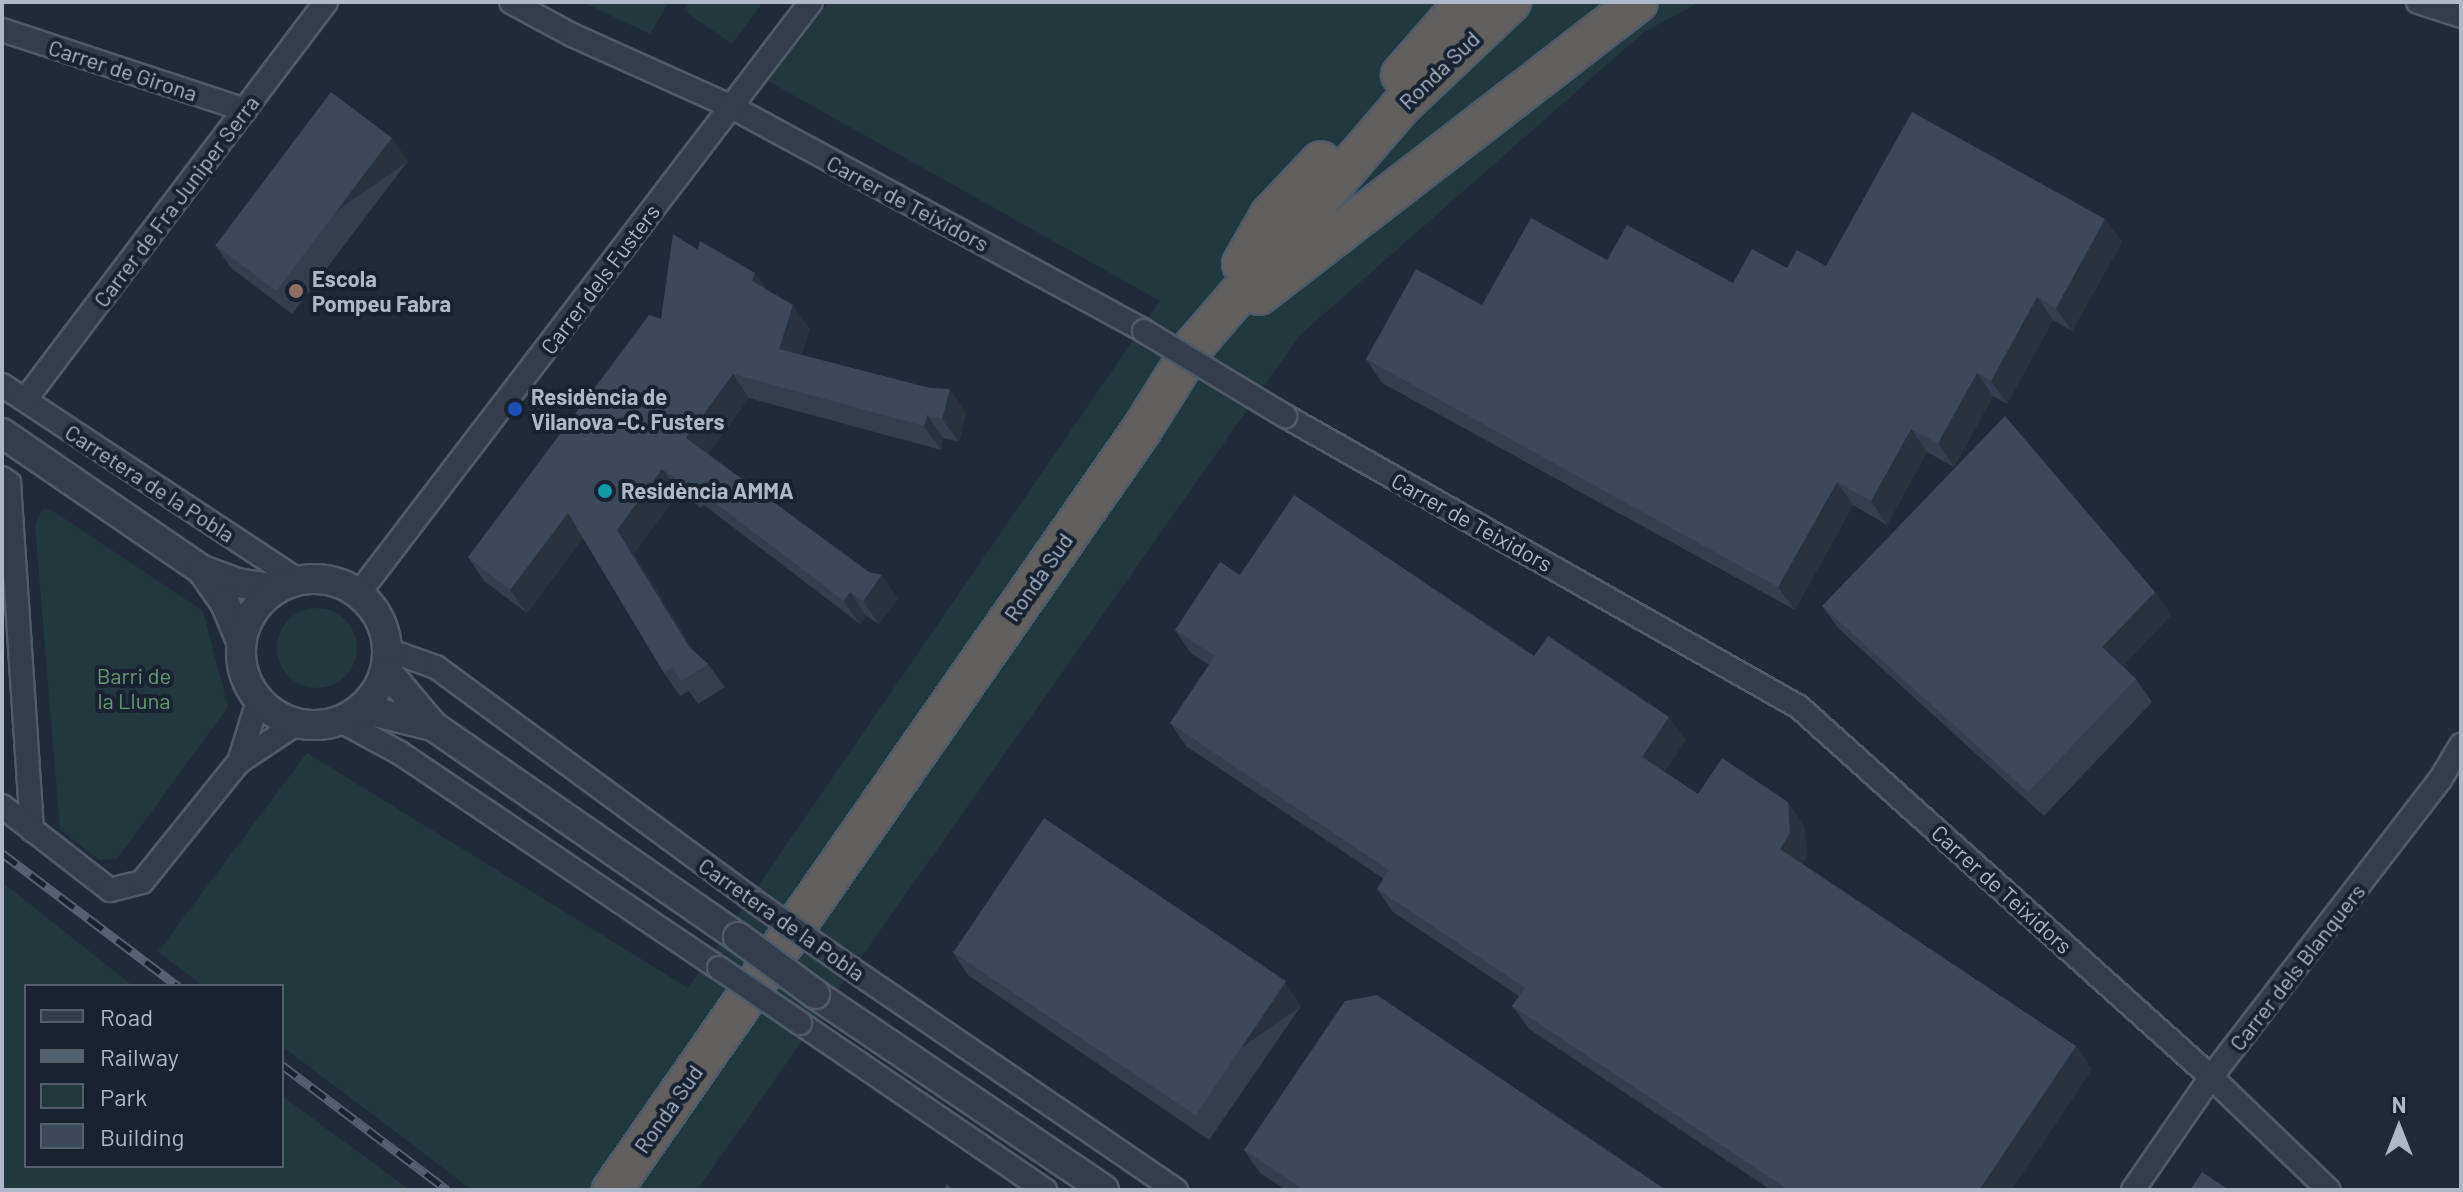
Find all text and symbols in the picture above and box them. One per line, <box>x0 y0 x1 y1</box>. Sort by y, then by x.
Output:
street label: Ronda Sud <box>1393 25 1485 115</box>
street label: Carrer de Girona <box>45 34 201 106</box>
street label: Carrer de Fra Juniper Serra <box>88 90 264 312</box>
street label: Carrer de Teixidors <box>823 149 993 257</box>
street label: Carrer dels Fusters <box>535 199 665 359</box>
place label: Escola Pompeu Fabra <box>312 265 451 316</box>
marker: Escola Pompeu Fabra <box>287 282 305 300</box>
place label: Residència de Vilanova -C. Fusters <box>531 383 724 434</box>
marker: Residència de Vilanova -C. Fusters <box>506 400 524 418</box>
street label: Carretera de la Pobla <box>60 418 240 548</box>
street label: Carrer de Teixidors <box>1387 467 1557 577</box>
place label: Residència AMMA <box>621 478 794 504</box>
marker: Residència AMMA <box>596 482 614 500</box>
street label: Ronda Sud <box>998 528 1078 626</box>
park label: Barri de la Lluna <box>97 662 171 714</box>
street label: Carrer de Teixidors <box>1926 819 2078 959</box>
street label: Carretera de la Pobla <box>694 852 870 986</box>
street label: Carrer dels Blanquers <box>2224 878 2370 1056</box>
legend <box>24 984 284 1168</box>
text: Road <box>100 1002 153 1031</box>
text: Railway <box>100 1042 179 1071</box>
street label: Ronda Sud <box>628 1060 708 1158</box>
text: Park <box>100 1082 147 1111</box>
north arrow <box>2359 1088 2439 1168</box>
text: N <box>2392 1091 2406 1117</box>
text: Building <box>100 1122 184 1151</box>

